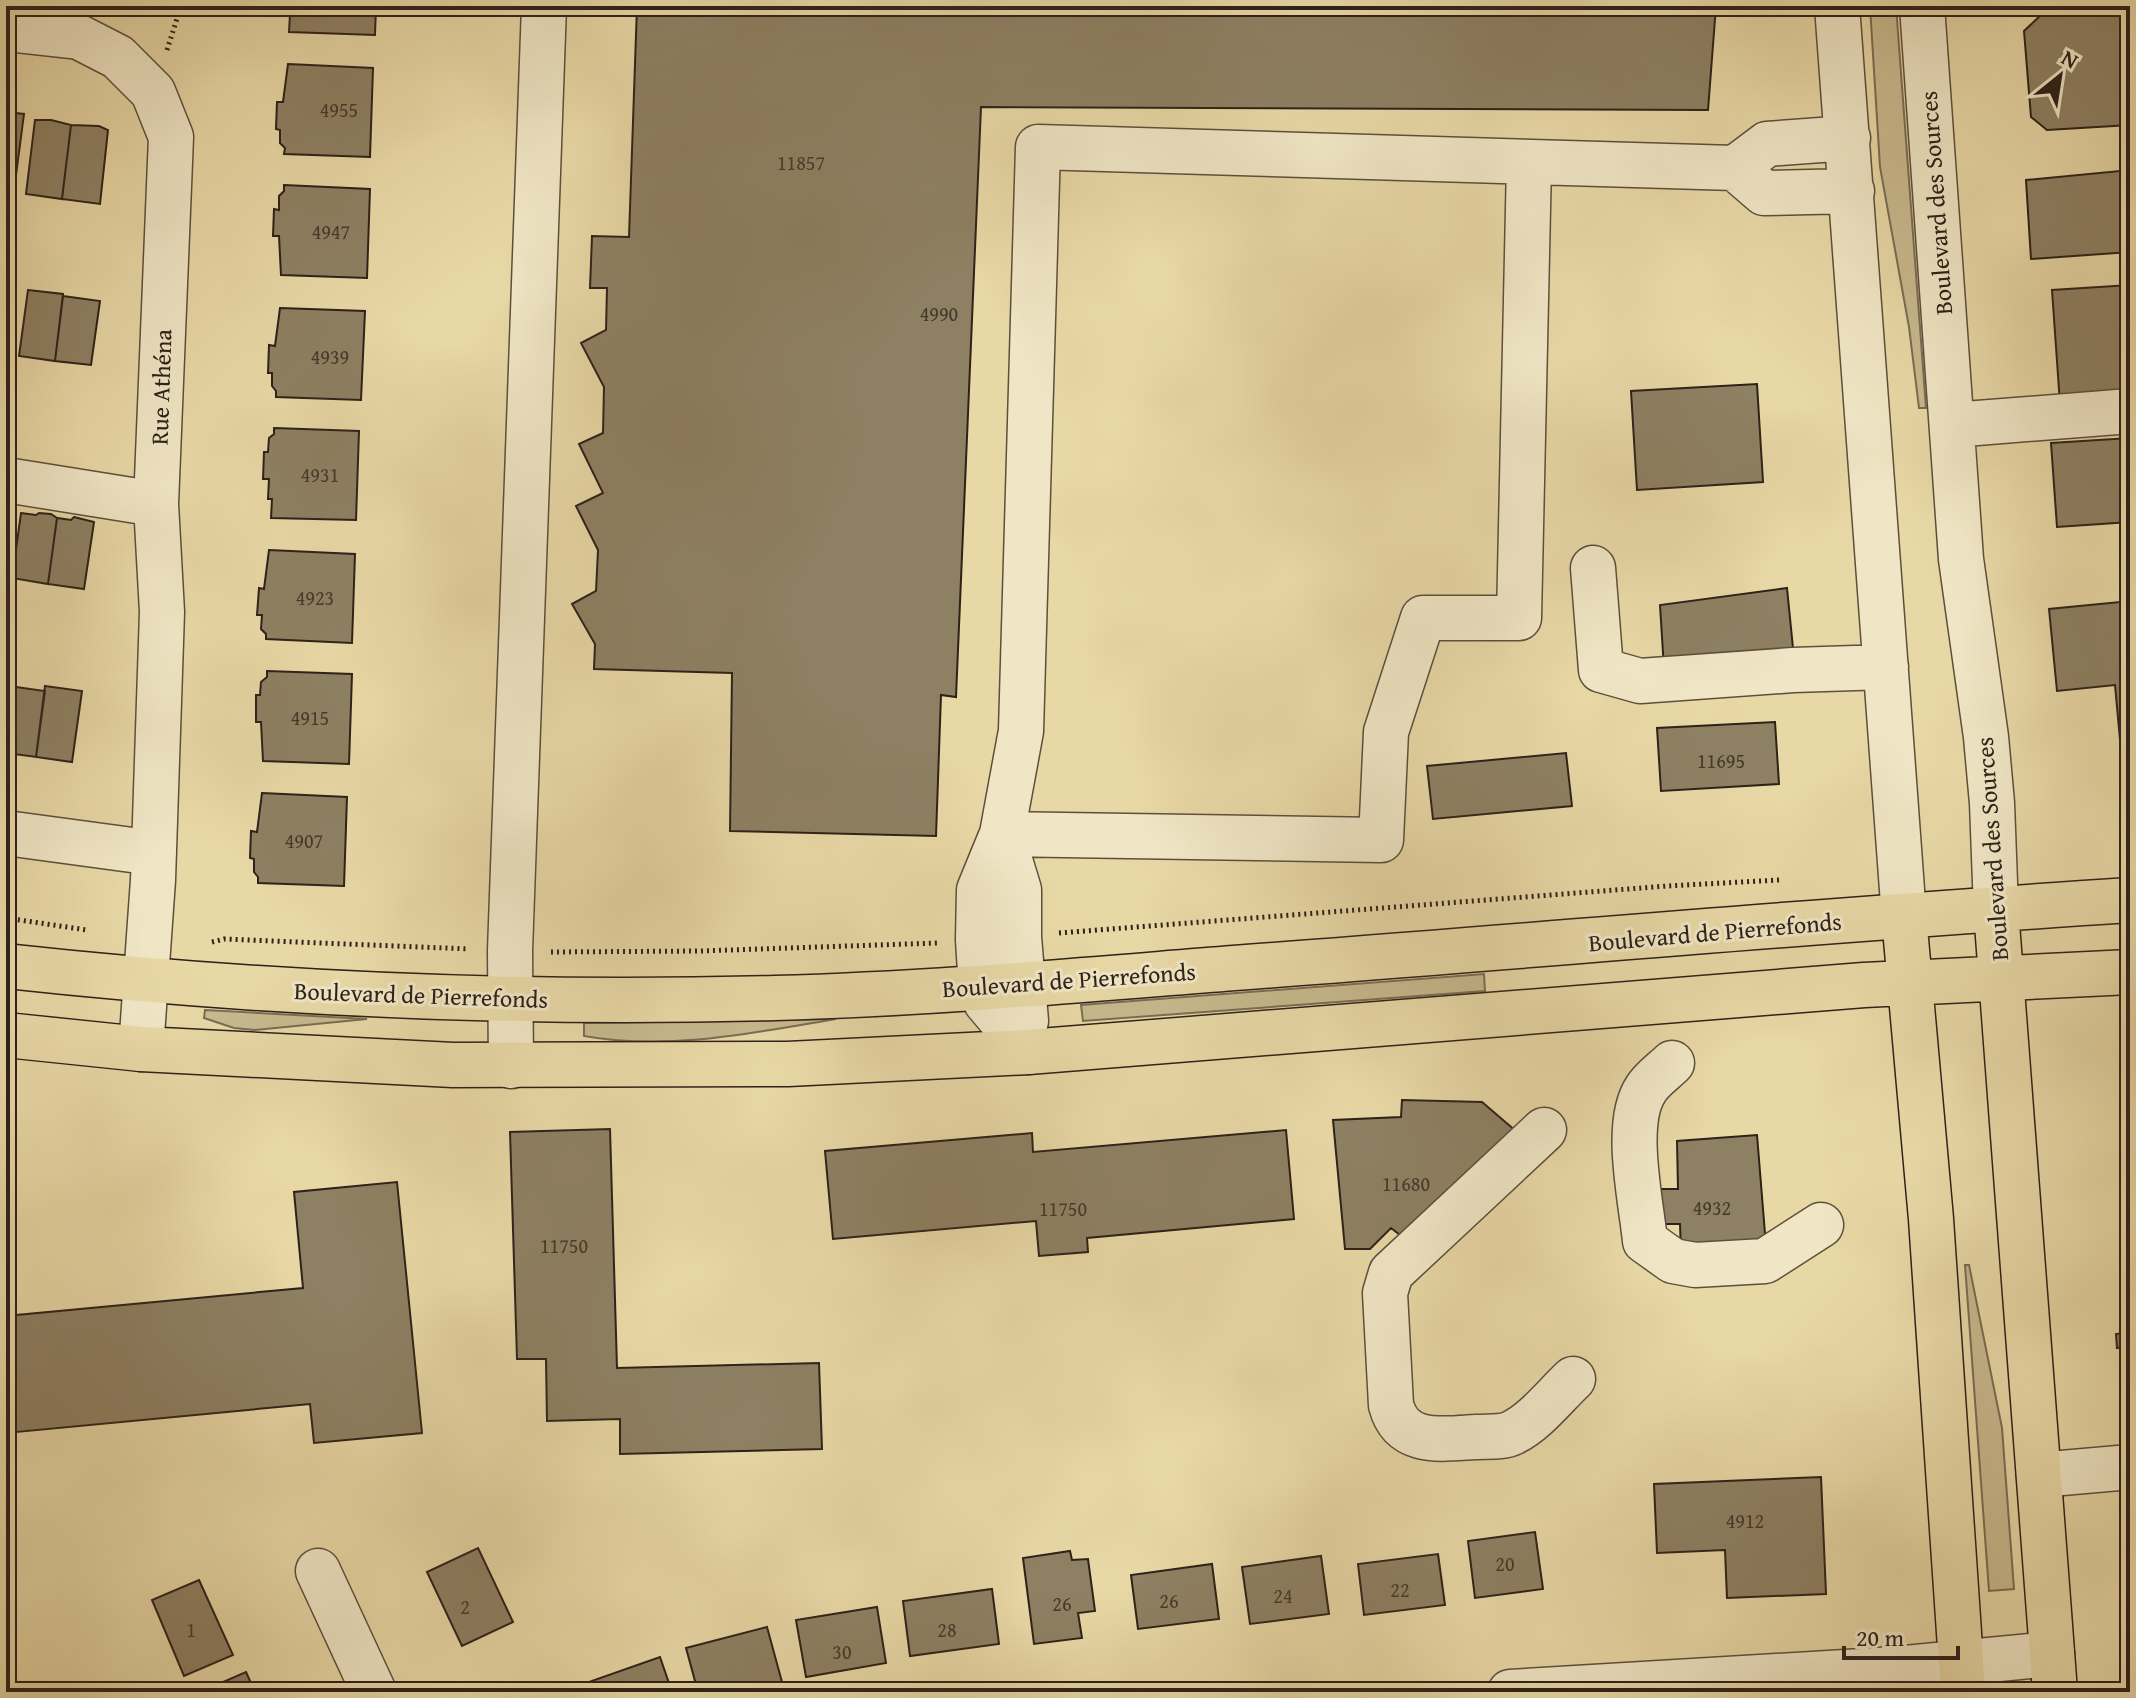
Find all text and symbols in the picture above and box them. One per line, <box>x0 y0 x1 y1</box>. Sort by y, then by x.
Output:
north arrow <box>2020 36 2100 116</box>
text: N <box>2056 41 2085 76</box>
street label: Boulevard des Sources <box>1911 90 1961 316</box>
house number: 4955 <box>320 95 358 124</box>
house number: 11857 <box>777 148 825 177</box>
house number: 4947 <box>312 217 350 246</box>
house number: 4990 <box>920 299 958 328</box>
street label: Rue Athéna <box>141 328 181 446</box>
house number: 4939 <box>311 342 349 371</box>
house number: 4931 <box>301 460 339 489</box>
house number: 4923 <box>296 583 334 612</box>
house number: 4915 <box>291 703 329 732</box>
street label: Boulevard des Sources <box>1967 736 2017 962</box>
house number: 11695 <box>1697 746 1745 775</box>
house number: 4907 <box>285 826 323 855</box>
street label: Boulevard de Pierrefonds <box>1587 903 1843 961</box>
street label: Boulevard de Pierrefonds <box>941 954 1197 1006</box>
street label: Boulevard de Pierrefonds <box>293 973 549 1017</box>
house number: 11680 <box>1382 1169 1430 1198</box>
house number: 4932 <box>1693 1193 1731 1222</box>
house number: 11750 <box>1039 1194 1087 1223</box>
house number: 11750 <box>540 1231 588 1260</box>
house number: 4912 <box>1726 1506 1764 1535</box>
house number: 20 <box>1495 1549 1515 1578</box>
house number: 22 <box>1390 1575 1410 1604</box>
house number: 24 <box>1273 1581 1293 1610</box>
house number: 26 <box>1159 1586 1179 1615</box>
house number: 26 <box>1052 1589 1072 1618</box>
house number: 2 <box>460 1592 470 1621</box>
scale bar <box>1844 1610 1958 1660</box>
house number: 1 <box>186 1615 196 1644</box>
house number: 28 <box>937 1615 957 1644</box>
text: 20 m <box>1856 1620 1904 1655</box>
house number: 30 <box>832 1637 852 1666</box>

